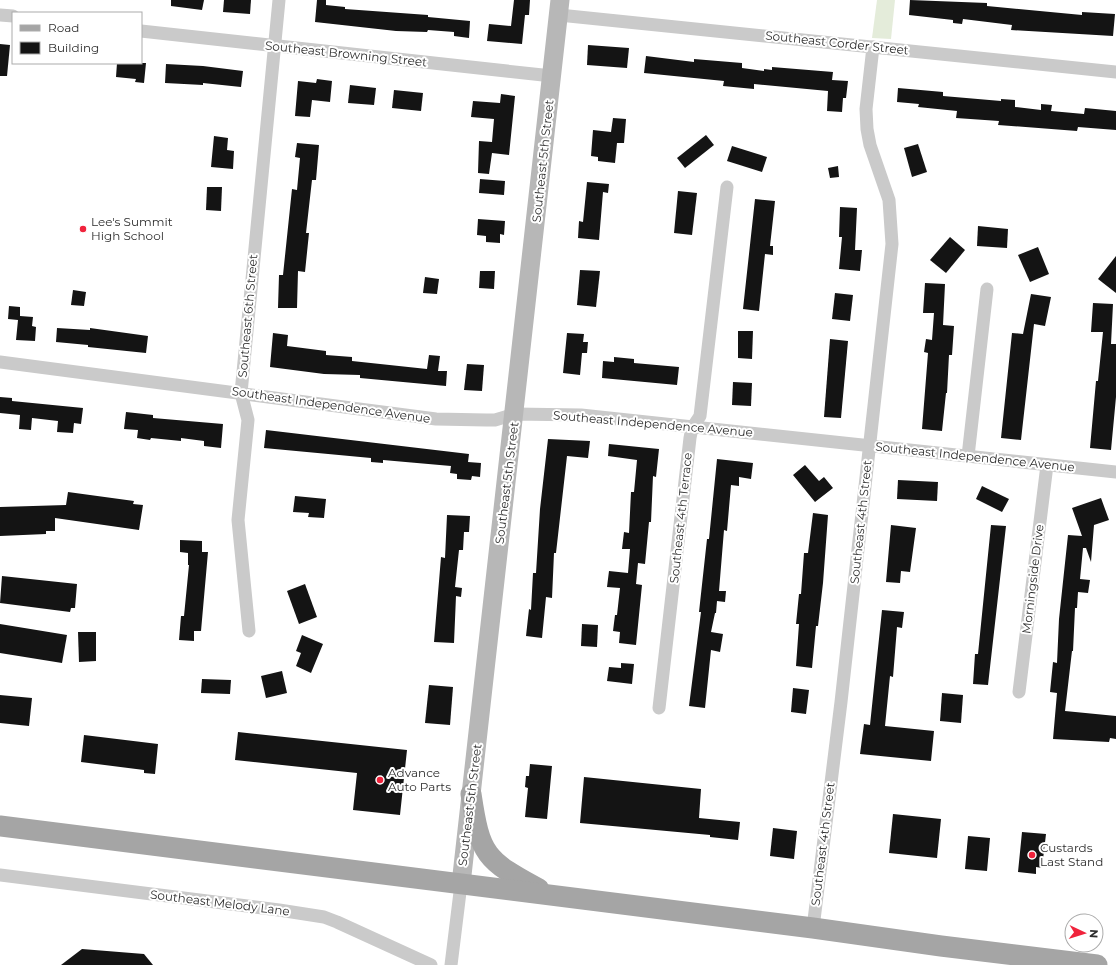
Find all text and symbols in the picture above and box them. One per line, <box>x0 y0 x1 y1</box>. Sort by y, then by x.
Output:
legend <box>12 12 142 64</box>
text: Road <box>48 20 79 35</box>
street label: Southeast Corder Street <box>765 28 910 58</box>
street label: Southeast Browning Street <box>264 38 428 69</box>
text: Building <box>48 40 99 55</box>
street label: Southeast 5th Street <box>529 99 556 223</box>
place label: Lee's Summit High School <box>91 214 173 243</box>
marker: Lee's Summit High School <box>78 224 88 234</box>
street label: Southeast 6th Street <box>235 254 260 378</box>
street label: Southeast Independence Avenue <box>231 383 431 426</box>
street label: Southeast Independence Avenue <box>553 407 754 440</box>
street label: Southeast 5th Street <box>492 421 521 545</box>
street label: Southeast Independence Avenue <box>875 439 1075 474</box>
street label: Southeast 4th Terrace <box>666 452 695 584</box>
street label: Southeast 4th Street <box>847 459 874 585</box>
street label: Morningside Drive <box>1018 523 1047 635</box>
street label: Southeast 5th Street <box>455 743 484 867</box>
place label: Advance Auto Parts <box>388 765 451 794</box>
marker: Advance Auto Parts <box>375 775 385 785</box>
street label: Southeast 4th Street <box>807 781 838 907</box>
place label: Custards Last Stand <box>1040 840 1103 869</box>
marker: Custards Last Stand <box>1027 850 1037 860</box>
street label: Southeast Melody Lane <box>149 886 291 919</box>
north arrow <box>1064 913 1104 953</box>
text: N <box>1087 929 1101 939</box>

